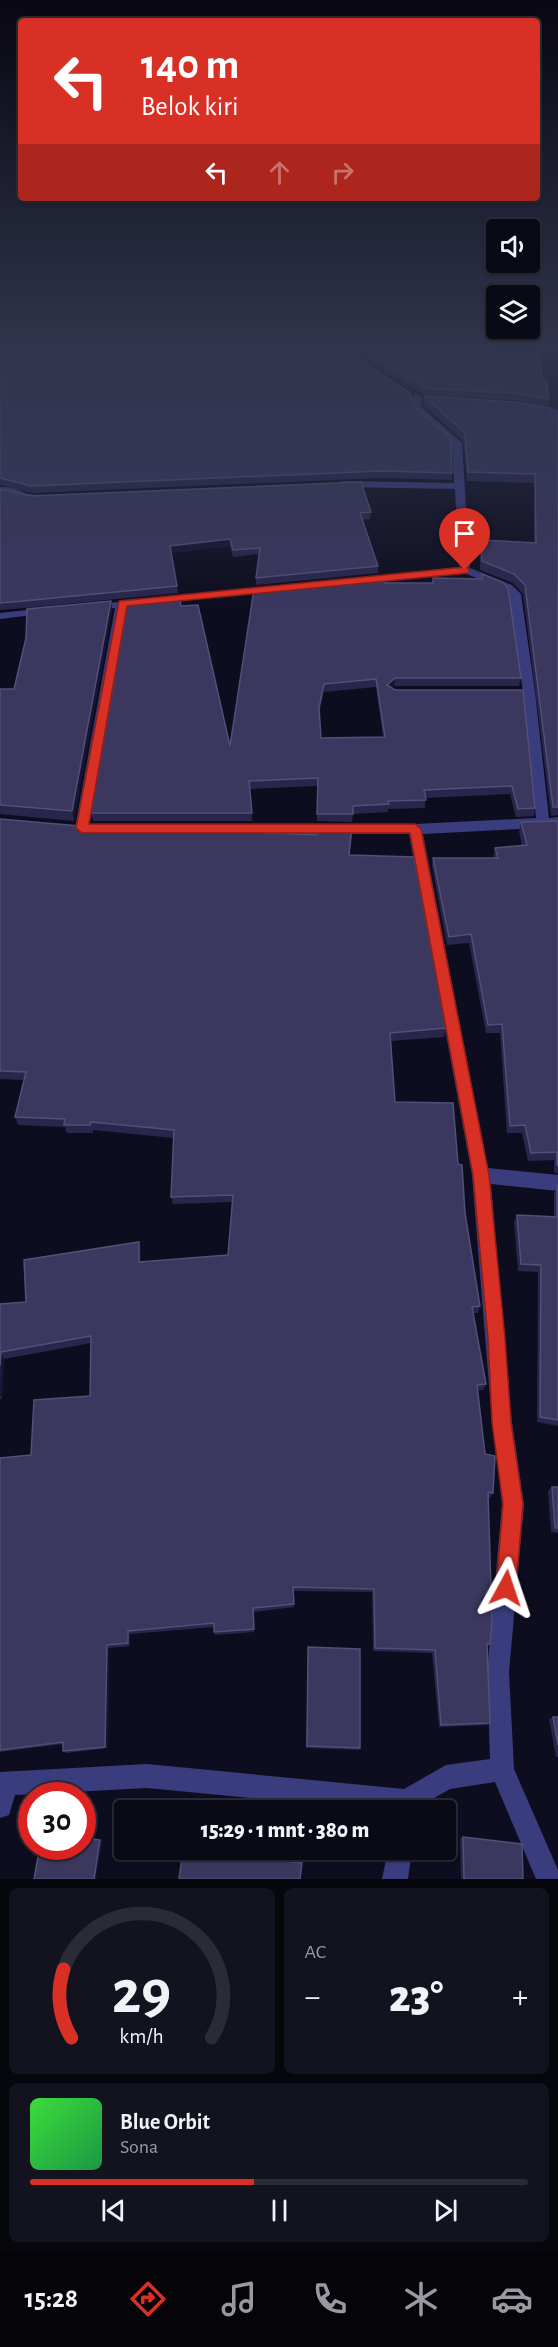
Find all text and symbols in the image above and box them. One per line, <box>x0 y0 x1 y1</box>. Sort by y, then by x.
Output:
icon: left <box>42 42 120 120</box>
text: 140 m <box>141 44 239 86</box>
text: Belok kiri <box>141 93 238 120</box>
icon: left <box>200 156 233 189</box>
icon: ahead <box>263 156 296 189</box>
icon: right <box>326 156 359 189</box>
map controls <box>486 219 540 339</box>
button: sound <box>486 219 540 273</box>
button: layers <box>486 285 540 339</box>
pin <box>439 508 490 570</box>
icon: arrive <box>448 517 481 550</box>
position arrow <box>474 1556 538 1620</box>
speed limit sign: 30 <box>18 1782 96 1860</box>
text: 15:29 · 1 mnt · 380 m <box>201 1819 369 1841</box>
text: AC <box>305 1942 326 1962</box>
text: 29 <box>112 1962 172 2024</box>
text: 23° <box>389 1975 444 2020</box>
text: − <box>305 1981 320 2014</box>
text: + <box>512 1981 528 2014</box>
text: km/h <box>120 2026 164 2047</box>
text: Blue Orbit <box>120 2111 210 2133</box>
text: Sona <box>120 2137 158 2157</box>
icon: previous <box>97 2194 130 2227</box>
icon: pause <box>263 2194 296 2227</box>
icon: next <box>429 2194 462 2227</box>
icon: directions <box>127 2278 169 2320</box>
icon: music <box>218 2278 260 2320</box>
icon: phone <box>309 2278 351 2320</box>
icon: climate <box>400 2278 442 2320</box>
icon: car <box>491 2278 533 2320</box>
text: 15:28 <box>25 2285 78 2312</box>

